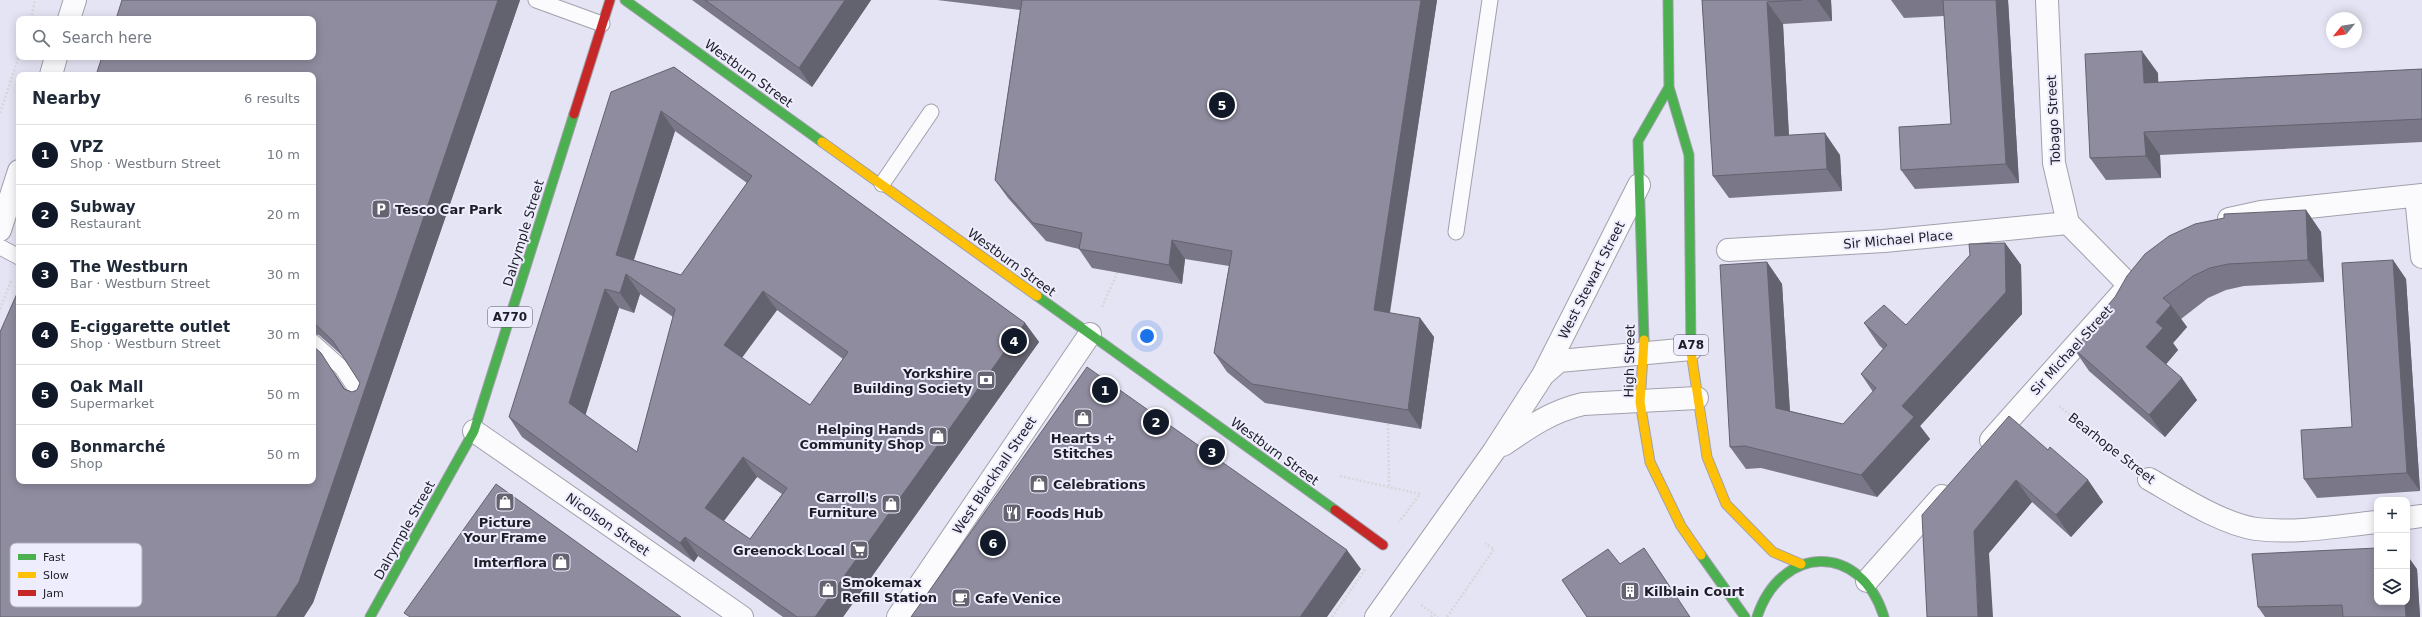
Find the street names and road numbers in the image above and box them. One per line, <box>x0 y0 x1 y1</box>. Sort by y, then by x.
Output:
street label: Westburn Street <box>702 36 796 110</box>
street label: Tobago Street <box>2044 75 2063 166</box>
street label: Dalrymple Street <box>500 178 547 288</box>
street label: West Stewart Street <box>1555 219 1628 342</box>
street label: Westburn Street <box>965 225 1059 299</box>
street label: Sir Michael Place <box>1843 227 1953 252</box>
street label: Sir Michael Street <box>2027 303 2115 398</box>
road number: A770 <box>488 307 532 327</box>
street label: High Street <box>1621 324 1638 398</box>
road number: A78 <box>1674 335 1708 355</box>
street label: Bearhope Street <box>2065 410 2158 487</box>
street label: West Blackhall Street <box>950 414 1039 537</box>
street label: Westburn Street <box>1228 414 1322 488</box>
street label: Dalrymple Street <box>371 478 438 582</box>
street label: Nicolson Street <box>563 490 652 559</box>

